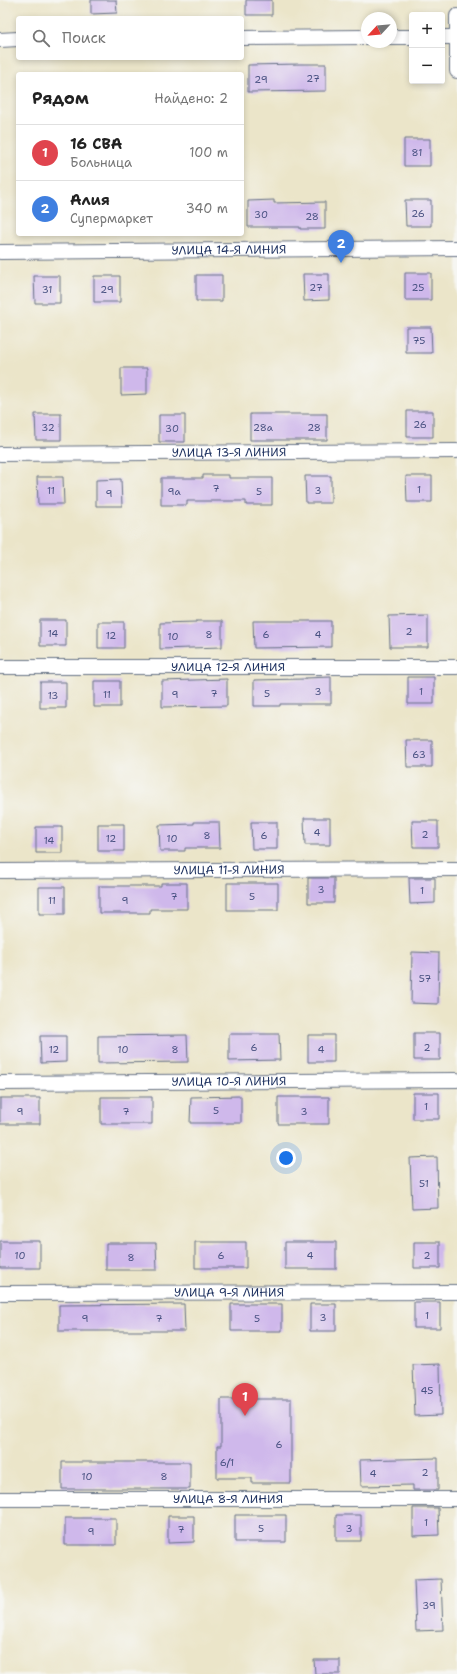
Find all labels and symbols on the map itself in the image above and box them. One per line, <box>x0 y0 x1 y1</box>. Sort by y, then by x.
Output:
north arrow <box>361 12 397 48</box>
house number: 27 <box>306 72 320 85</box>
house number: 29 <box>254 73 268 86</box>
house number: 81 <box>412 146 422 159</box>
house number: 26 <box>411 207 425 220</box>
house number: 30 <box>254 208 268 221</box>
house number: 28 <box>305 210 319 223</box>
pin: 2 <box>328 230 354 263</box>
street label: УЛИЦА 14-Я ЛИНИЯ <box>171 241 287 258</box>
house number: 27 <box>309 281 323 294</box>
house number: 25 <box>412 281 424 294</box>
house number: 31 <box>42 283 52 296</box>
house number: 29 <box>100 283 114 296</box>
house number: 75 <box>413 334 425 347</box>
house number: 26 <box>413 418 427 431</box>
house number: 32 <box>41 421 55 434</box>
house number: 28а <box>253 421 274 434</box>
house number: 28 <box>307 421 321 434</box>
house number: 30 <box>165 422 179 435</box>
street label: УЛИЦА 13-Я ЛИНИЯ <box>172 444 286 461</box>
house number: 7 <box>213 482 220 495</box>
house number: 1 <box>417 483 421 496</box>
house number: 11 <box>47 484 55 497</box>
house number: 3 <box>315 484 322 497</box>
house number: 9а <box>167 485 181 498</box>
house number: 5 <box>256 485 262 498</box>
house number: 9 <box>106 487 113 500</box>
house number: 2 <box>406 625 413 638</box>
house number: 14 <box>48 627 58 640</box>
house number: 8 <box>206 628 213 641</box>
house number: 6 <box>263 628 270 641</box>
house number: 4 <box>315 628 322 641</box>
house number: 12 <box>106 629 116 642</box>
house number: 10 <box>168 630 178 643</box>
street label: УЛИЦА 12-Я ЛИНИЯ <box>171 659 285 675</box>
house number: 3 <box>315 685 322 698</box>
house number: 1 <box>419 685 423 698</box>
house number: 7 <box>211 687 218 700</box>
house number: 5 <box>264 687 270 700</box>
house number: 11 <box>103 688 111 701</box>
house number: 9 <box>172 688 179 701</box>
house number: 13 <box>48 689 58 702</box>
house number: 63 <box>412 748 426 761</box>
house number: 4 <box>314 826 321 839</box>
house number: 2 <box>422 828 429 841</box>
house number: 8 <box>204 829 211 842</box>
house number: 6 <box>261 829 268 842</box>
house number: 12 <box>106 832 116 845</box>
house number: 10 <box>167 832 177 845</box>
house number: 14 <box>44 834 54 847</box>
street label: УЛИЦА 11-Я ЛИНИЯ <box>173 862 285 878</box>
house number: 3 <box>318 883 325 896</box>
house number: 1 <box>420 884 424 897</box>
house number: 7 <box>171 890 178 903</box>
house number: 5 <box>249 890 255 903</box>
house number: 11 <box>48 894 56 907</box>
house number: 9 <box>122 894 129 907</box>
house number: 57 <box>419 972 431 985</box>
house number: 6 <box>251 1041 258 1054</box>
house number: 2 <box>424 1041 431 1054</box>
house number: 12 <box>49 1043 59 1056</box>
house number: 10 <box>118 1043 128 1056</box>
house number: 8 <box>172 1043 179 1056</box>
house number: 4 <box>318 1043 325 1056</box>
street label: УЛИЦА 10-Я ЛИНИЯ <box>171 1073 286 1090</box>
house number: 1 <box>424 1100 428 1113</box>
house number: 5 <box>213 1104 219 1117</box>
house number: 9 <box>17 1105 24 1118</box>
house number: 7 <box>123 1105 130 1118</box>
house number: 3 <box>301 1105 308 1118</box>
your location <box>276 1148 296 1168</box>
house number: 51 <box>419 1177 429 1190</box>
house number: 10 <box>15 1249 25 1262</box>
house number: 6 <box>218 1249 225 1262</box>
house number: 4 <box>307 1249 314 1262</box>
house number: 2 <box>424 1249 431 1262</box>
house number: 8 <box>128 1251 135 1264</box>
street label: УЛИЦА 9-Я ЛИНИЯ <box>174 1284 284 1301</box>
house number: 1 <box>425 1309 429 1322</box>
house number: 3 <box>320 1311 327 1324</box>
house number: 9 <box>82 1312 89 1325</box>
house number: 7 <box>156 1312 163 1325</box>
house number: 5 <box>254 1312 260 1325</box>
pin: 1 <box>232 1383 258 1416</box>
house number: 45 <box>421 1384 433 1397</box>
house number: 6 <box>276 1438 283 1451</box>
house number: 6/1 <box>220 1456 234 1469</box>
house number: 2 <box>422 1466 429 1479</box>
house number: 4 <box>370 1467 377 1480</box>
house number: 10 <box>82 1470 92 1483</box>
house number: 8 <box>161 1470 168 1483</box>
street label: УЛИЦА 8-Я ЛИНИЯ <box>173 1491 283 1507</box>
house number: 1 <box>424 1516 428 1529</box>
house number: 5 <box>258 1522 264 1535</box>
house number: 3 <box>346 1522 353 1535</box>
house number: 7 <box>178 1523 185 1536</box>
house number: 9 <box>88 1525 95 1538</box>
house number: 39 <box>422 1599 436 1612</box>

